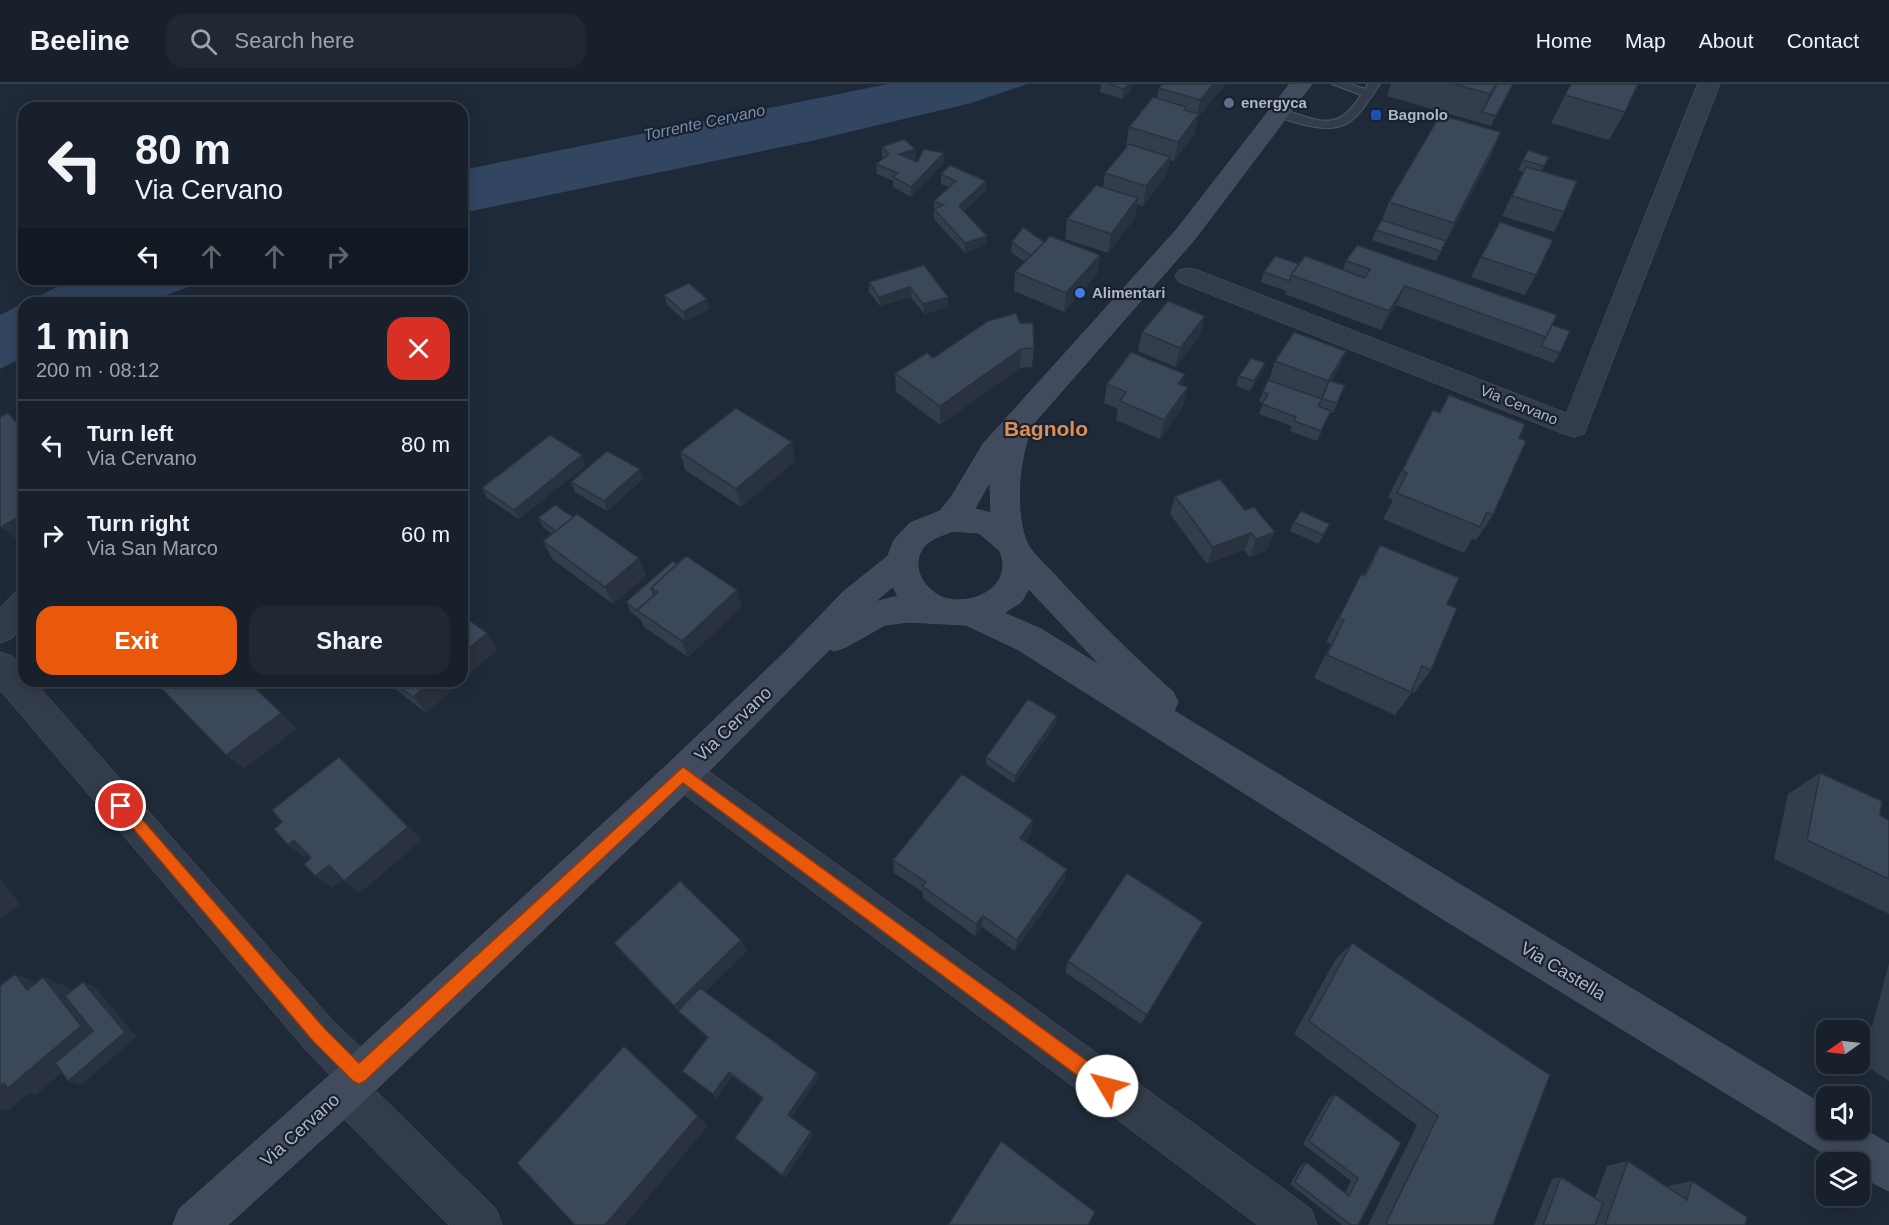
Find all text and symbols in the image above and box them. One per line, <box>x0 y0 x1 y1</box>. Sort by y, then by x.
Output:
search box <box>166 14 586 68</box>
text: Beeline <box>30 25 130 56</box>
icon: search <box>187 25 220 58</box>
text: Search here <box>235 28 354 53</box>
text: Home <box>1536 29 1592 52</box>
text: Map <box>1625 29 1666 52</box>
text: About <box>1699 29 1754 52</box>
text: Contact <box>1787 29 1859 52</box>
place label: energyca <box>1241 94 1308 111</box>
marker: energyca <box>1222 96 1236 110</box>
water label: Torrente Cervano <box>642 101 767 144</box>
place label: Bagnolo <box>1388 106 1448 123</box>
marker: Bagnolo <box>1369 108 1383 122</box>
icon: left <box>36 126 114 204</box>
text: 80 m <box>135 126 231 173</box>
text: Via Cervano <box>135 175 283 205</box>
icon: left <box>132 240 165 273</box>
icon: ahead <box>195 240 228 273</box>
icon: ahead <box>258 240 291 273</box>
icon: right <box>321 240 354 273</box>
place label: Alimentari <box>1092 284 1165 301</box>
marker: Alimentari <box>1073 286 1087 300</box>
text: 1 min <box>36 316 130 357</box>
button: close <box>387 317 450 380</box>
text: 200 m · 08:12 <box>36 359 159 381</box>
street label: Via Cervano <box>1478 381 1561 428</box>
district label: Bagnolo <box>1004 417 1088 440</box>
text: Turn left <box>87 421 173 446</box>
icon: left <box>36 429 69 462</box>
text: 80 m <box>401 432 450 457</box>
text: Via Cervano <box>87 447 197 469</box>
text: Turn right <box>87 511 189 536</box>
icon: right <box>36 519 69 552</box>
text: 60 m <box>401 522 450 547</box>
text: Via San Marco <box>87 537 218 559</box>
button: Exit <box>36 606 237 675</box>
button: Share <box>249 606 450 675</box>
street label: Via Cervano <box>691 683 775 765</box>
pin <box>95 780 146 831</box>
icon: arrive <box>104 789 137 822</box>
street label: Via Castella <box>1517 938 1610 1005</box>
north arrow <box>1816 1020 1870 1074</box>
map controls <box>1816 1020 1870 1206</box>
position arrow <box>1075 1054 1139 1118</box>
button: sound <box>1816 1086 1870 1140</box>
street label: Via Cervano <box>257 1090 343 1170</box>
button: layers <box>1816 1152 1870 1206</box>

